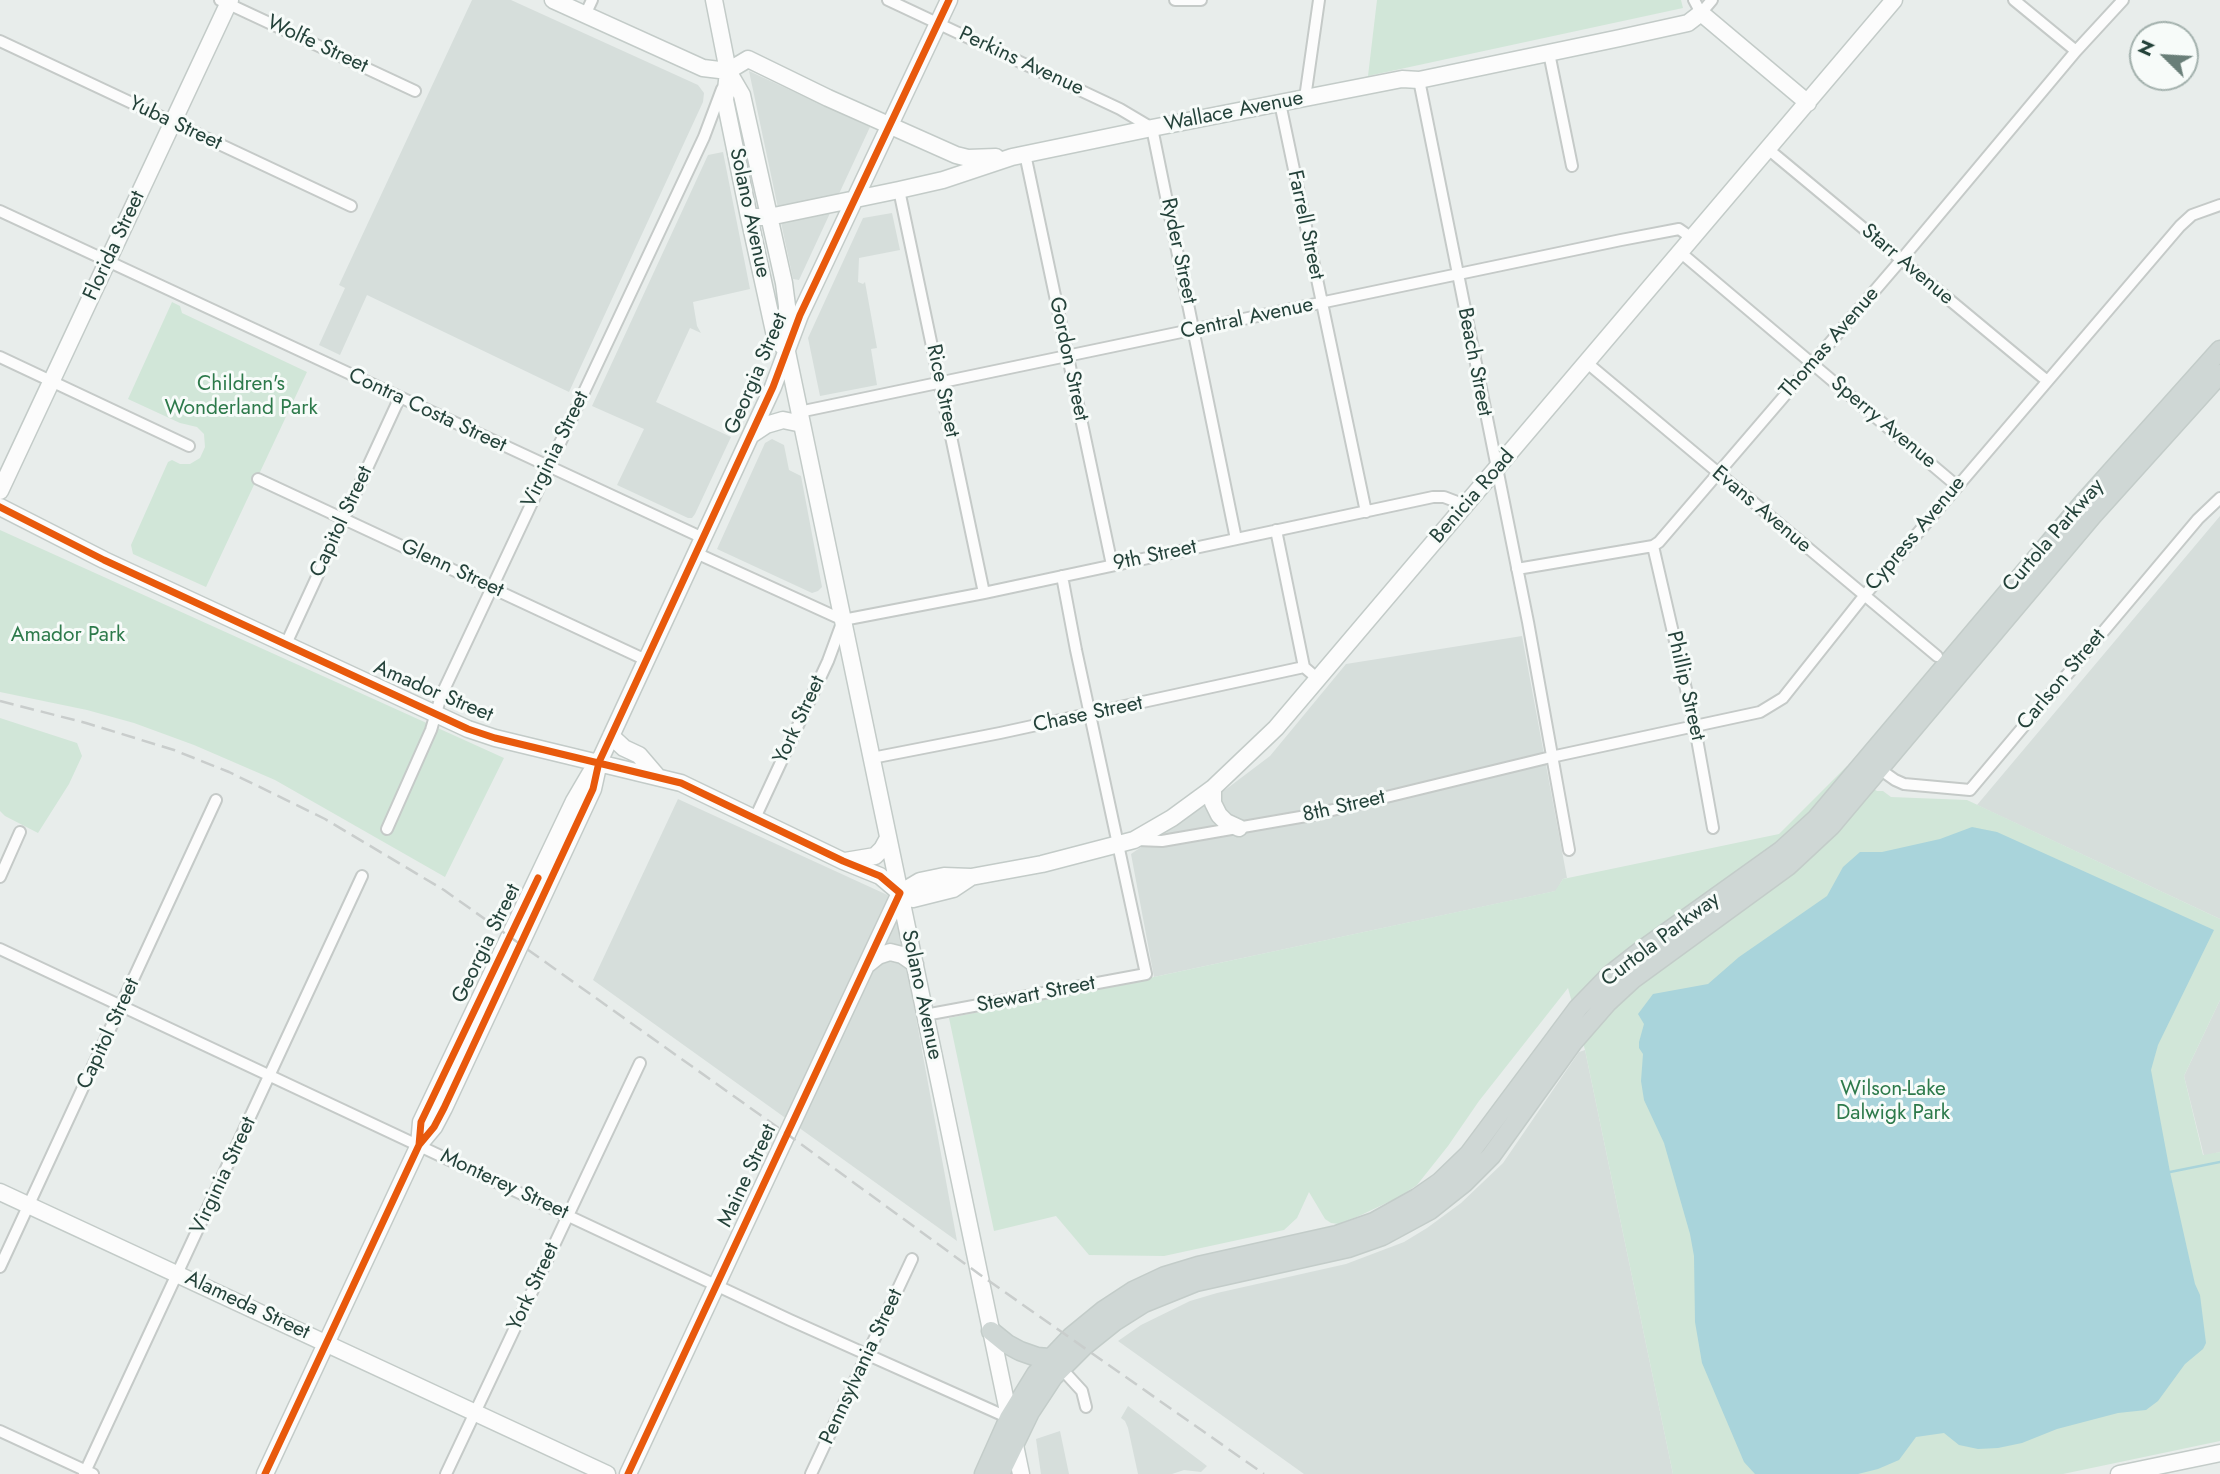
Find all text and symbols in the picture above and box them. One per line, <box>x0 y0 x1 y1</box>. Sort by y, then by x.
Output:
street label: Wolfe Street <box>262 11 372 79</box>
north arrow <box>2129 21 2199 91</box>
street label: Perkins Avenue <box>955 22 1087 102</box>
text: N <box>2131 36 2162 60</box>
street label: Wallace Avenue <box>1162 86 1306 138</box>
street label: Yuba Street <box>125 92 225 156</box>
street label: Solano Avenue <box>723 146 775 280</box>
street label: Farrell Street <box>1281 168 1329 282</box>
street label: Florida Street <box>79 187 151 305</box>
street label: Ryder Street <box>1155 196 1201 306</box>
street label: Starr Avenue <box>1856 219 1958 311</box>
street label: Thomas Avenue <box>1775 282 1885 404</box>
street label: Central Avenue <box>1178 293 1316 345</box>
street label: Gordon Street <box>1043 295 1093 423</box>
street label: Beach Street <box>1451 306 1497 418</box>
street label: Georgia Street <box>720 310 794 438</box>
street label: Rice Street <box>920 342 964 440</box>
street label: Contra Costa Street <box>344 363 510 459</box>
street label: Sperry Avenue <box>1825 371 1941 475</box>
park label: Children's Wonderland Park <box>164 372 318 422</box>
street label: Virginia Street <box>517 388 595 512</box>
street label: Benicia Road <box>1425 445 1521 549</box>
street label: Evans Avenue <box>1706 461 1816 559</box>
street label: Capitol Street <box>305 462 379 582</box>
street label: Cypress Avenue <box>1861 472 1971 596</box>
street label: Curtola Parkway <box>1998 474 2110 598</box>
street label: Glenn Street <box>397 534 507 604</box>
street label: 9th Street <box>1111 535 1199 577</box>
park label: Amador Park <box>11 623 125 649</box>
street label: Carlson Street <box>2013 624 2111 736</box>
street label: Phillip Street <box>1660 629 1710 743</box>
street label: Amador Street <box>369 656 497 728</box>
street label: York Street <box>769 672 831 768</box>
street label: Chase Street <box>1031 691 1145 739</box>
street label: 8th Street <box>1300 785 1388 829</box>
street label: Georgia Street <box>447 880 527 1008</box>
street label: Curtola Parkway <box>1597 887 1725 993</box>
street label: Solano Avenue <box>895 928 947 1062</box>
street label: Stewart Street <box>975 971 1097 1019</box>
street label: Capitol Street <box>72 974 146 1094</box>
park label: Wilson-Lake Dalwigk Park <box>1836 1077 1950 1127</box>
street label: Virginia Street <box>186 1113 262 1239</box>
street label: Maine Street <box>713 1120 783 1232</box>
street label: Monterey Street <box>436 1144 572 1226</box>
street label: York Street <box>503 1239 565 1335</box>
street label: Alameda Street <box>181 1266 313 1346</box>
street label: Pennsylvania Street <box>815 1285 909 1449</box>

